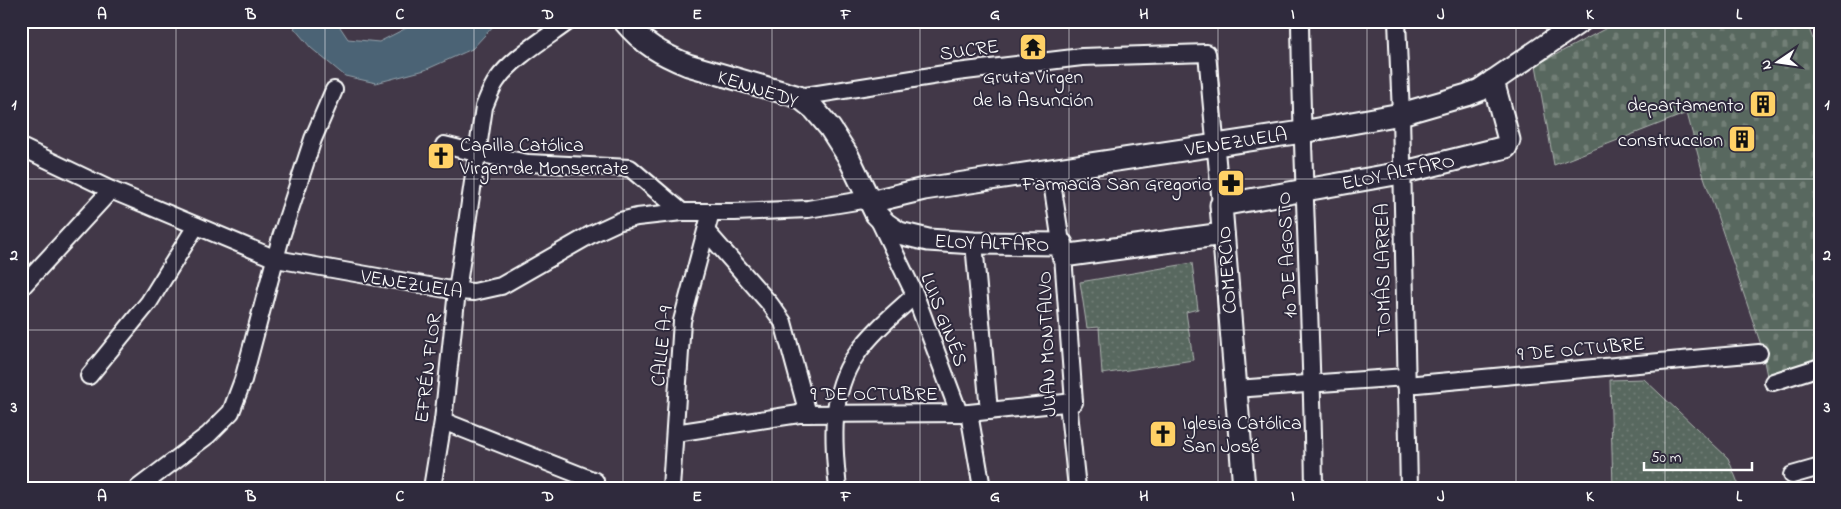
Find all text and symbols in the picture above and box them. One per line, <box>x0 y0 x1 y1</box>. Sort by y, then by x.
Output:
text: A <box>97 3 107 27</box>
text: B <box>245 3 257 27</box>
text: C <box>396 3 405 27</box>
text: D <box>541 3 554 27</box>
text: E <box>692 3 702 27</box>
text: F <box>840 3 852 27</box>
text: G <box>990 3 1000 27</box>
text: H <box>1139 3 1149 27</box>
text: I <box>1291 3 1295 27</box>
text: J <box>1437 3 1445 27</box>
text: K <box>1586 3 1595 27</box>
text: L <box>1736 3 1743 27</box>
temple icon: Gruta Virgen de la Asunción <box>1018 32 1048 62</box>
street label: SUCRE <box>938 33 1001 70</box>
north arrow <box>1754 38 1804 88</box>
text: N <box>1756 58 1778 72</box>
street label: KENNEDY <box>713 64 801 117</box>
place label: Gruta Virgen de la Asunción <box>973 64 1094 116</box>
building icon: departamento <box>1748 89 1778 119</box>
place label: departamento <box>1627 92 1744 121</box>
text: 1 <box>11 93 17 117</box>
text: 1 <box>1824 93 1830 117</box>
street label: VENEZUELA <box>1182 121 1290 166</box>
building icon: construccion <box>1727 124 1757 154</box>
place label: construccion <box>1618 127 1723 156</box>
place label: Capilla Católica Virgen de Monserrate <box>459 132 629 185</box>
church icon: Capilla Católica Virgen de Monserrate <box>426 141 456 171</box>
street label: ELOY ALFARO <box>1339 147 1458 200</box>
pharmacy icon: Farmacia San Gregorio <box>1216 168 1246 198</box>
place label: Farmacia San Gregorio <box>1021 171 1212 201</box>
street label: 10 DE AGOSTO <box>1271 191 1306 319</box>
street label: TOMÁS LARREA <box>1369 203 1400 337</box>
street label: COMERCIO <box>1211 225 1246 315</box>
street label: ELOY ALFARO <box>934 228 1050 261</box>
text: 2 <box>9 244 18 268</box>
text: 2 <box>1822 244 1831 268</box>
street label: VENEZUELA <box>357 263 465 308</box>
street label: LUIS GINÉS <box>912 269 974 371</box>
street label: JUAN MONTALVO <box>1031 271 1066 417</box>
street label: CALLE A-9 <box>645 304 682 388</box>
street label: EFRÉN FLOR <box>408 311 451 425</box>
street label: 9 DE OCTUBRE <box>1516 330 1646 370</box>
street label: 9 DE OCTUBRE <box>810 381 938 410</box>
text: 3 <box>10 396 18 420</box>
text: 3 <box>1823 396 1831 420</box>
place label: Iglesia Católica San José <box>1182 410 1302 462</box>
church icon: Iglesia Católica San José <box>1148 419 1178 449</box>
scale bar <box>1644 439 1751 471</box>
text: 50 m <box>1651 447 1682 469</box>
text: A <box>97 485 107 509</box>
text: B <box>245 485 257 509</box>
text: C <box>396 485 405 509</box>
text: D <box>541 485 554 509</box>
text: E <box>692 485 702 509</box>
text: F <box>840 485 852 509</box>
text: G <box>990 485 1000 509</box>
text: H <box>1139 485 1149 509</box>
text: I <box>1291 485 1295 509</box>
text: J <box>1437 485 1445 509</box>
text: K <box>1586 485 1595 509</box>
text: L <box>1736 485 1743 509</box>

